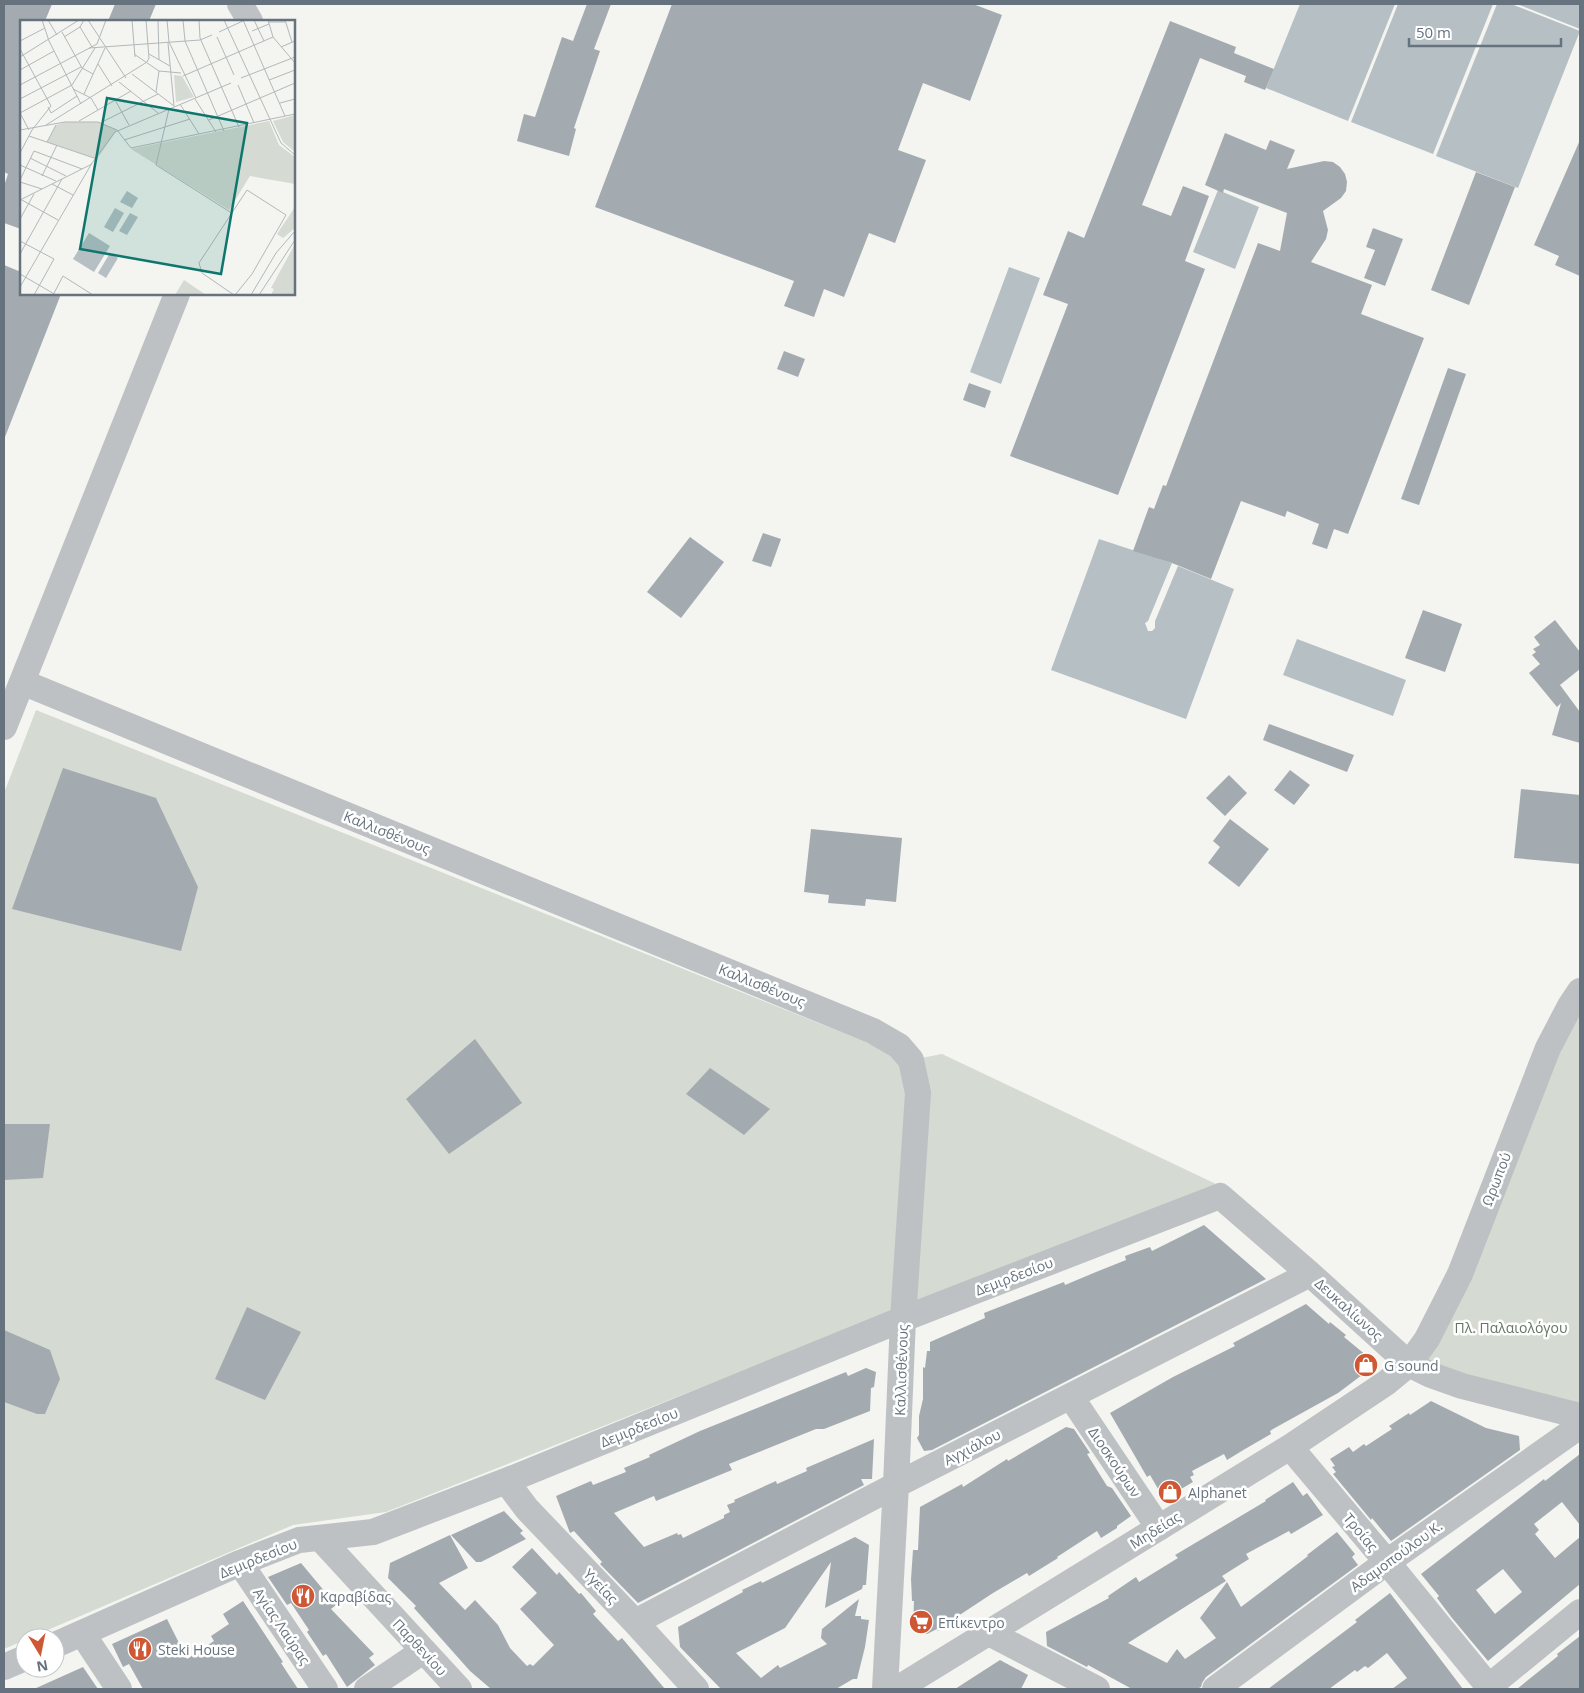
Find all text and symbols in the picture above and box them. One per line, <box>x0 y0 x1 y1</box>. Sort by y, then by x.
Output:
scale bar <box>1409 15 1562 47</box>
inset map <box>20 20 295 295</box>
text: 50 m <box>1416 22 1451 42</box>
street label: Καλλισθένους <box>341 806 433 858</box>
street label: Καλλισθένους <box>716 959 808 1011</box>
street label: Ωρωπού <box>1477 1149 1515 1209</box>
street label: Δεμιρδεσίου <box>972 1252 1056 1300</box>
street label: Δευκαλίωνος <box>1311 1273 1387 1345</box>
park label: Πλ. Παλαιολόγου <box>1455 1318 1568 1337</box>
street label: Καλλισθένους <box>890 1324 912 1416</box>
shop icon: G sound <box>1353 1352 1379 1378</box>
place label: G sound <box>1384 1356 1439 1375</box>
street label: Δεμιρδεσίου <box>597 1403 681 1451</box>
street label: Διοσκούρων <box>1084 1423 1146 1501</box>
street label: Αγχιάλου <box>940 1425 1004 1469</box>
shop icon: Alphanet <box>1157 1479 1183 1505</box>
place label: Alphanet <box>1188 1483 1247 1502</box>
street label: Μηδείας <box>1126 1507 1184 1553</box>
street label: Τροίας <box>1339 1509 1383 1555</box>
street label: Αδαμοπούλου Κ. <box>1346 1516 1446 1596</box>
street label: Δεμιρδεσίου <box>216 1534 300 1582</box>
street label: Υγείας <box>580 1564 622 1608</box>
restaurant icon: Καραβίδας <box>290 1583 316 1609</box>
street label: Αγίας Λαύρας <box>249 1584 315 1668</box>
place label: Καραβίδας <box>320 1587 392 1606</box>
supermarket icon: Επίκεντρο <box>908 1609 934 1635</box>
place label: Επίκεντρο <box>938 1613 1005 1632</box>
street label: Παρθενίου <box>389 1614 451 1680</box>
north arrow <box>15 1628 65 1678</box>
restaurant icon: Steki House <box>127 1636 153 1662</box>
place label: Steki House <box>158 1640 235 1659</box>
text: N <box>35 1656 50 1677</box>

